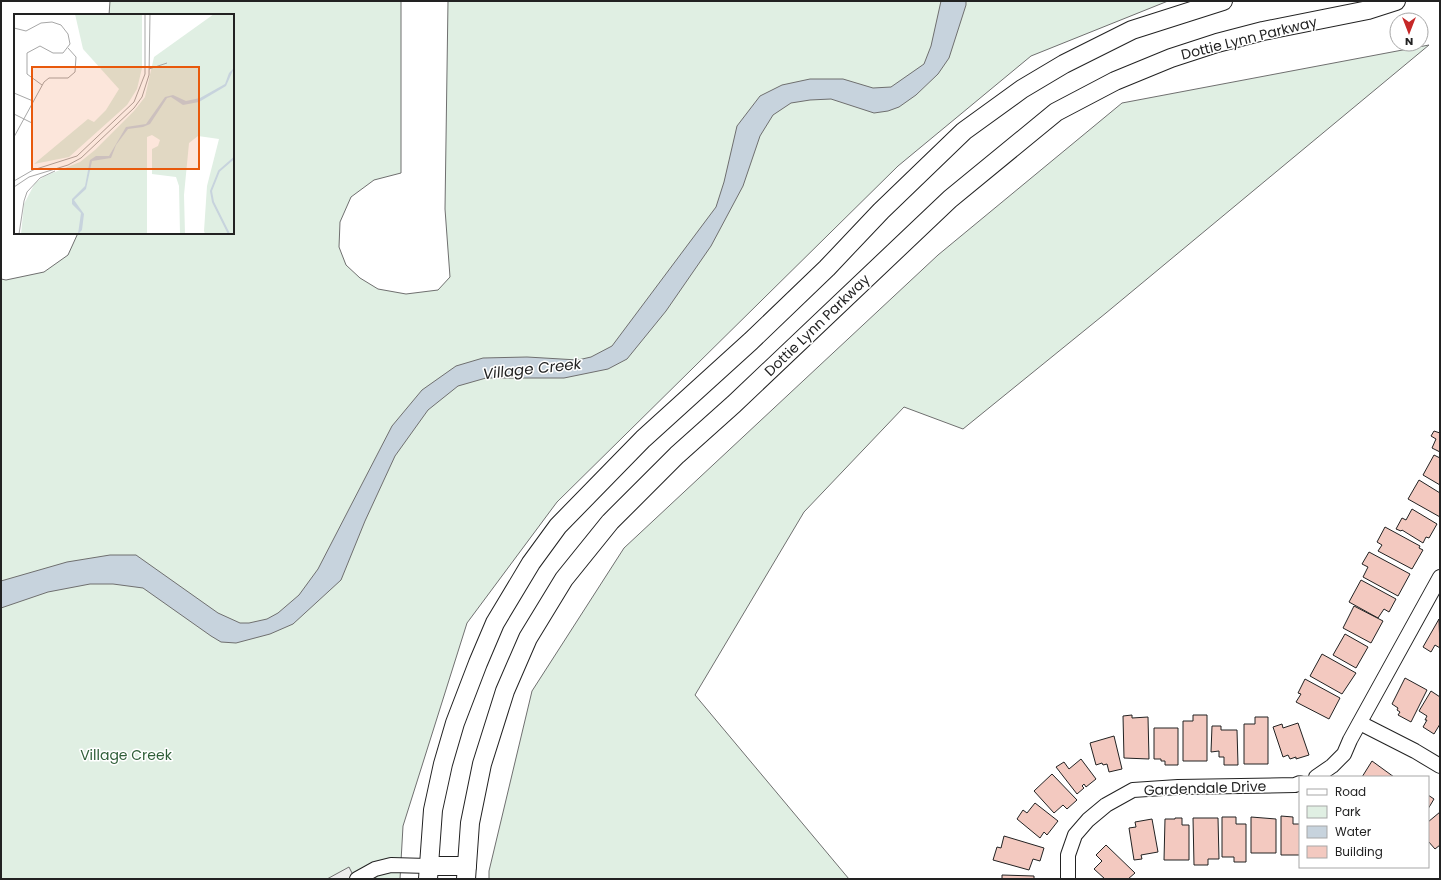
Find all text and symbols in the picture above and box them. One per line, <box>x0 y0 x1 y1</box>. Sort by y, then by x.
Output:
street label: Dottie Lynn Parkway <box>1179 11 1319 65</box>
north arrow <box>1389 12 1429 52</box>
inset map <box>14 14 234 234</box>
text: N <box>1405 34 1413 50</box>
street label: Dottie Lynn Parkway <box>760 269 874 381</box>
water label: Village Creek <box>482 353 583 384</box>
park label: Village Creek <box>80 745 173 765</box>
street label: Gardendale Drive <box>1143 776 1267 800</box>
legend <box>1299 776 1429 868</box>
text: Road <box>1335 783 1366 800</box>
text: Park <box>1335 803 1362 820</box>
text: Water <box>1335 823 1372 840</box>
text: Building <box>1335 843 1383 860</box>

